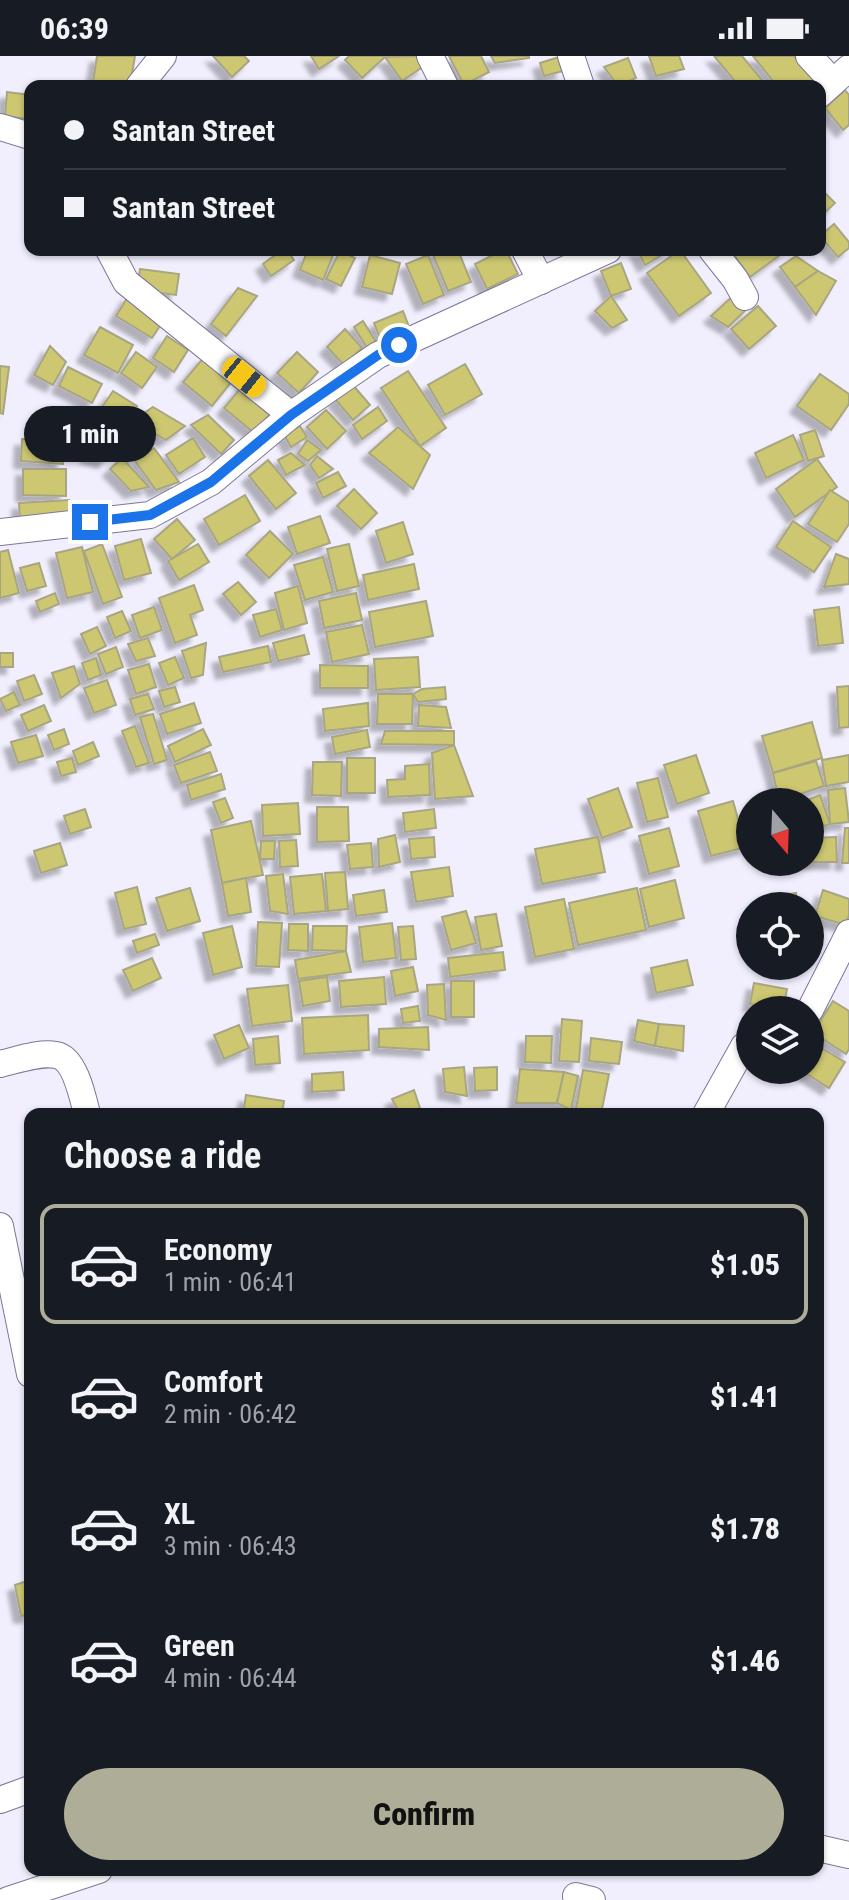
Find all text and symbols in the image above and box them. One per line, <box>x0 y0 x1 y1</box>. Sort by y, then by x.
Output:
text: 06:39 <box>40 11 109 46</box>
text: Santan Street <box>112 113 275 148</box>
text: Santan Street <box>112 190 275 225</box>
route start <box>381 327 417 363</box>
car <box>218 353 270 401</box>
callout: 1 min <box>24 406 156 462</box>
text: 1 min <box>61 419 119 449</box>
route end <box>72 504 108 540</box>
north arrow <box>736 788 824 876</box>
map controls <box>736 788 824 1084</box>
button: locate <box>736 892 824 980</box>
button: layers <box>736 996 824 1084</box>
text: Choose a ride <box>64 1135 261 1177</box>
icon: car <box>68 1228 140 1300</box>
text: Economy <box>164 1232 272 1267</box>
text: $1.05 <box>710 1247 780 1282</box>
text: 1 min · 06:41 <box>164 1267 297 1297</box>
icon: car <box>68 1360 140 1432</box>
text: Comfort <box>164 1364 263 1399</box>
text: $1.41 <box>710 1379 780 1414</box>
text: 2 min · 06:42 <box>164 1399 297 1429</box>
icon: car <box>68 1492 140 1564</box>
text: XL <box>164 1496 195 1531</box>
text: $1.78 <box>710 1511 780 1546</box>
text: 3 min · 06:43 <box>164 1531 297 1561</box>
icon: car <box>68 1624 140 1696</box>
text: Green <box>164 1628 235 1663</box>
text: $1.46 <box>710 1643 780 1678</box>
text: 4 min · 06:44 <box>164 1663 297 1693</box>
button: Confirm <box>64 1768 784 1860</box>

